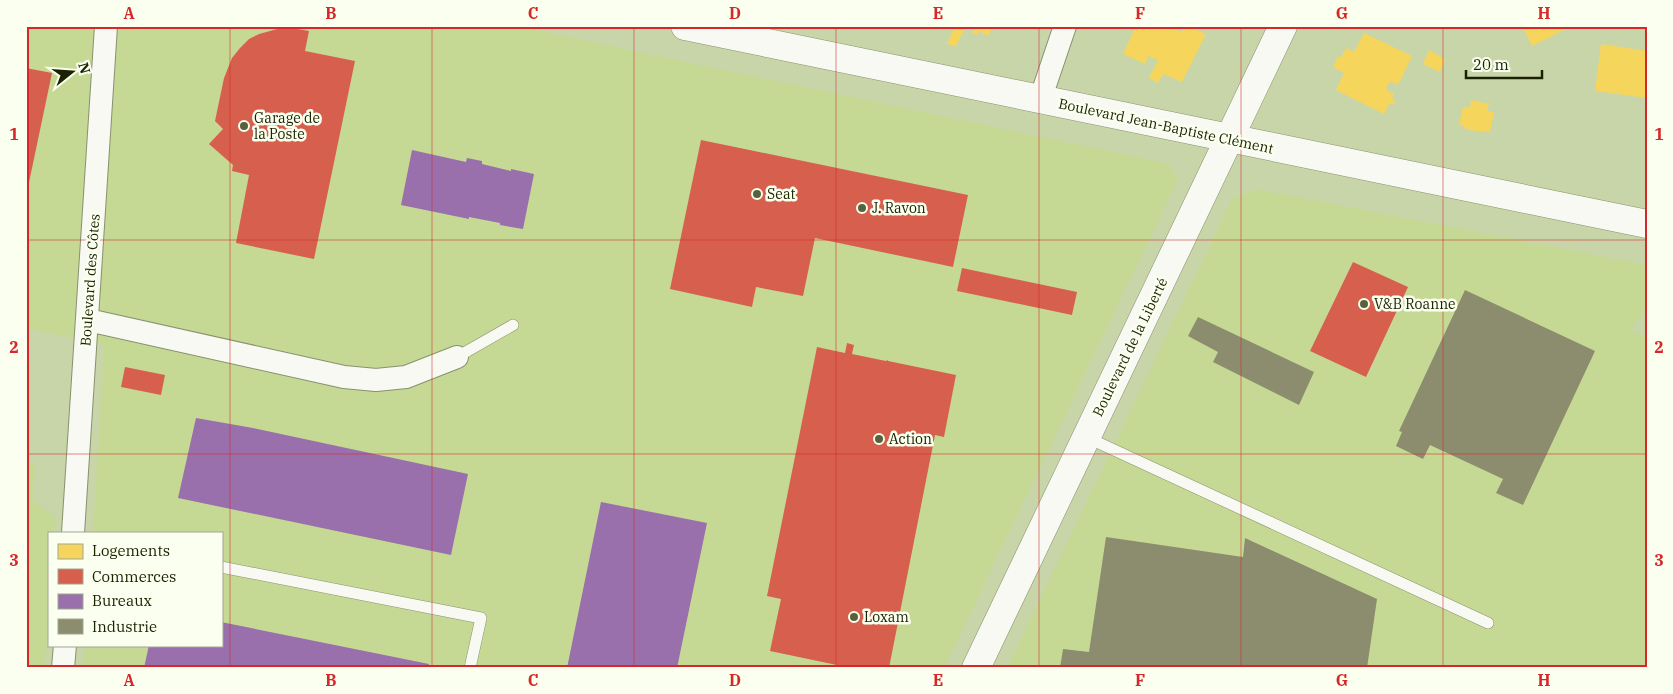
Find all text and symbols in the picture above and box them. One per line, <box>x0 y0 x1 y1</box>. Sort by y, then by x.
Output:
text: A <box>123 3 135 23</box>
text: B <box>325 3 337 23</box>
text: C <box>528 3 538 23</box>
text: D <box>729 3 741 23</box>
text: E <box>933 3 943 23</box>
text: F <box>1135 3 1145 23</box>
text: G <box>1336 3 1348 23</box>
text: H <box>1538 3 1551 23</box>
north arrow <box>48 48 98 98</box>
scale bar <box>1466 48 1542 80</box>
text: 20 m <box>1473 55 1509 74</box>
text: N <box>74 60 95 76</box>
street label: Boulevard Jean-Baptiste Clément <box>1057 94 1275 158</box>
place label: Garage de la Poste <box>254 109 320 143</box>
marker: Garage de la Poste <box>238 120 250 132</box>
text: 1 <box>9 124 19 144</box>
text: 1 <box>1654 124 1664 144</box>
place label: Seat <box>767 185 795 203</box>
marker: Seat <box>751 188 763 200</box>
place label: J. Ravon <box>872 199 926 217</box>
marker: J. Ravon <box>856 202 868 214</box>
street label: Boulevard des Côtes <box>76 213 104 347</box>
street label: Boulevard de la Liberté <box>1088 275 1172 419</box>
place label: V&B Roanne <box>1374 295 1456 313</box>
marker: V&B Roanne <box>1358 298 1370 310</box>
text: 2 <box>9 337 19 357</box>
text: 2 <box>1654 337 1664 357</box>
place label: Action <box>889 430 932 448</box>
marker: Action <box>873 433 885 445</box>
legend <box>48 532 222 646</box>
text: Logements <box>92 541 170 560</box>
text: 3 <box>9 550 19 570</box>
text: 3 <box>1654 550 1664 570</box>
text: Commerces <box>92 567 176 586</box>
text: Bureaux <box>92 591 152 610</box>
place label: Loxam <box>864 608 909 626</box>
marker: Loxam <box>848 611 860 623</box>
text: Industrie <box>92 617 157 636</box>
text: A <box>123 670 135 690</box>
text: B <box>325 670 337 690</box>
text: C <box>528 670 538 690</box>
text: D <box>729 670 741 690</box>
text: E <box>933 670 943 690</box>
text: F <box>1135 670 1145 690</box>
text: G <box>1336 670 1348 690</box>
text: H <box>1538 670 1551 690</box>

